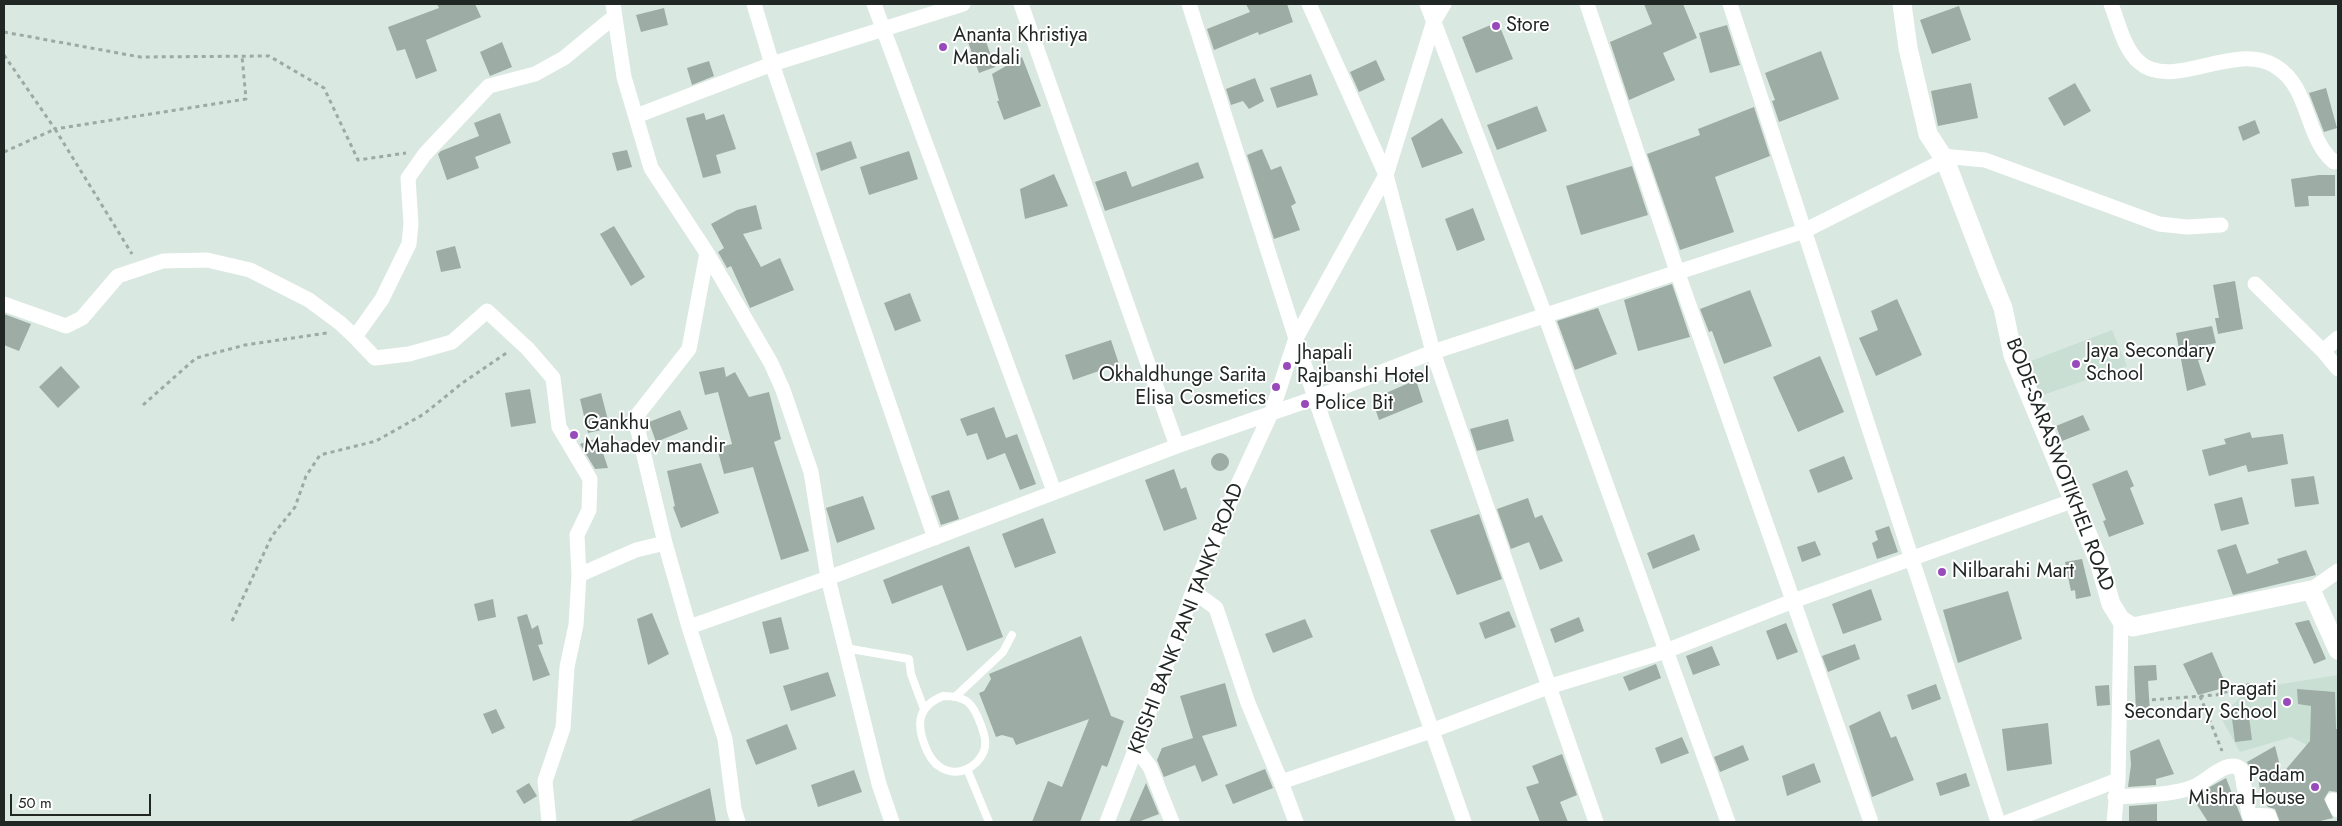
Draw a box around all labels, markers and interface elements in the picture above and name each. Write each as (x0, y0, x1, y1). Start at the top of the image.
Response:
place label: Store (1506, 14, 1550, 38)
marker: Store (1490, 20, 1502, 32)
place label: Ananta Khristiya Mandali (953, 24, 1088, 71)
marker: Ananta Khristiya Mandali (937, 41, 949, 53)
street label: BODE-SARASWOTIKHEL ROAD (2000, 335, 2118, 595)
place label: Jaya Secondary School (2086, 340, 2214, 387)
place label: Jhapali Rajbanshi Hotel (1297, 342, 1429, 389)
marker: Jaya Secondary School (2070, 358, 2082, 370)
marker: Jhapali Rajbanshi Hotel (1281, 360, 1293, 372)
place label: Okhaldhunge Sarita Elisa Cosmetics (1099, 364, 1266, 411)
marker: Okhaldhunge Sarita Elisa Cosmetics (1270, 381, 1282, 393)
place label: Police Bit (1315, 392, 1393, 416)
marker: Police Bit (1299, 398, 1311, 410)
place label: Gankhu Mahadev mandir (584, 412, 725, 459)
marker: Gankhu Mahadev mandir (568, 429, 580, 441)
street label: KRISHI BANK PANI TANKY ROAD (1124, 480, 1250, 758)
place label: Nilbarahi Mart (1952, 560, 2074, 584)
marker: Nilbarahi Mart (1936, 566, 1948, 578)
place label: Pragati Secondary School (2124, 678, 2277, 725)
marker: Pragati Secondary School (2281, 696, 2293, 708)
place label: Padam Mishra House (2188, 764, 2305, 811)
marker: Padam Mishra House (2309, 781, 2321, 793)
scale bar (12, 784, 154, 816)
text: 50 m (18, 792, 52, 814)

